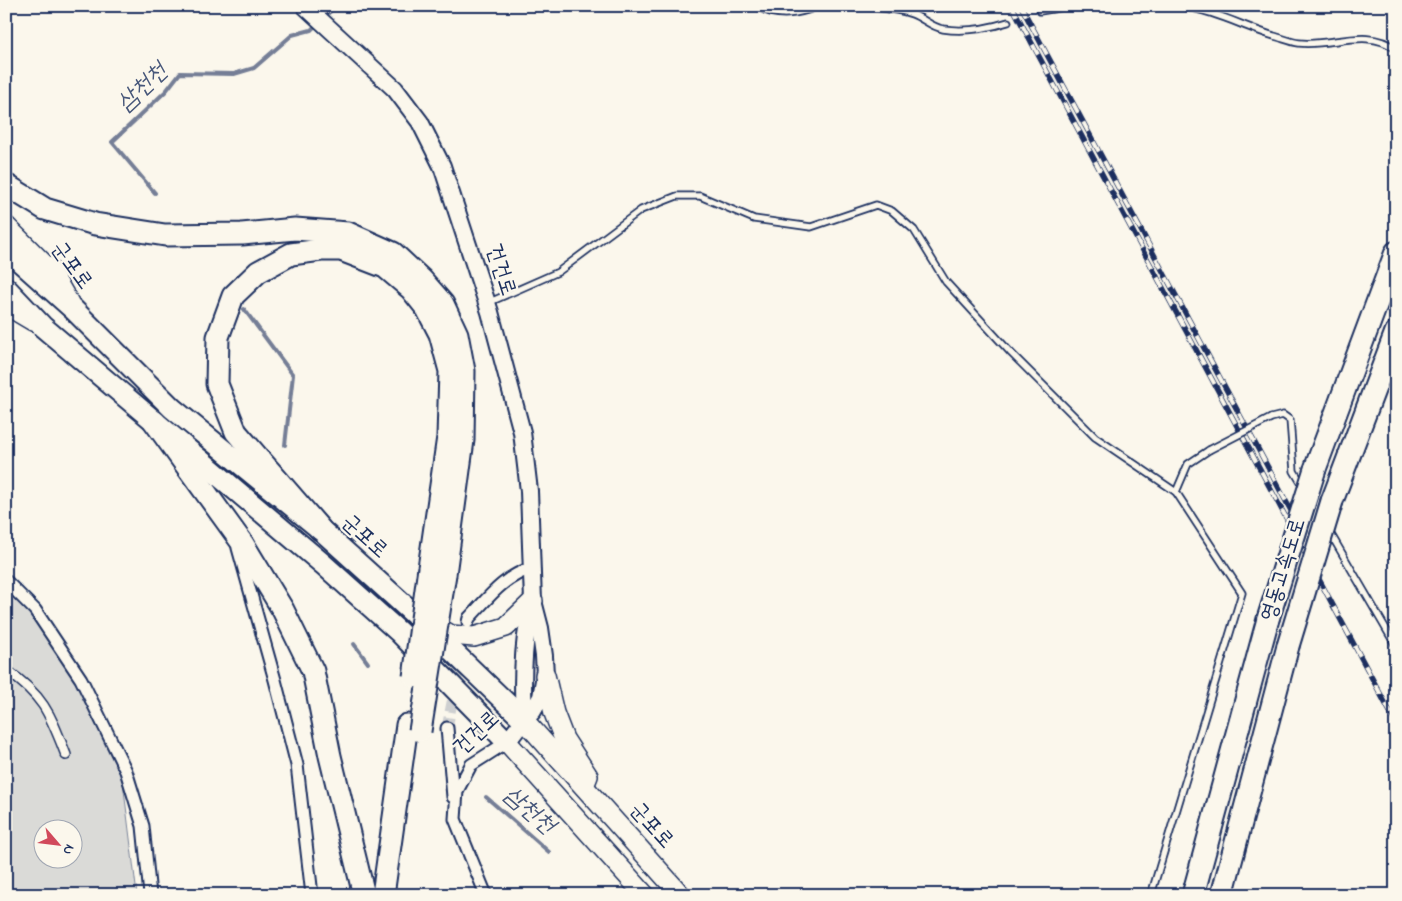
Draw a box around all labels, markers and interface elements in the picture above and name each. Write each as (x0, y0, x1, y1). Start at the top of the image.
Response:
water label: 삼천천 (110, 54, 178, 121)
street label: 군포로 (42, 235, 100, 297)
street label: 건건로 (477, 240, 523, 300)
street label: 군포로 (334, 507, 394, 567)
street label: 영동고속도로 (1253, 515, 1315, 625)
street label: 건건로 (447, 704, 507, 764)
water label: 삼천천 (496, 779, 564, 845)
street label: 군포로 (621, 796, 681, 856)
north arrow (32, 818, 82, 868)
text: N (57, 840, 80, 859)

